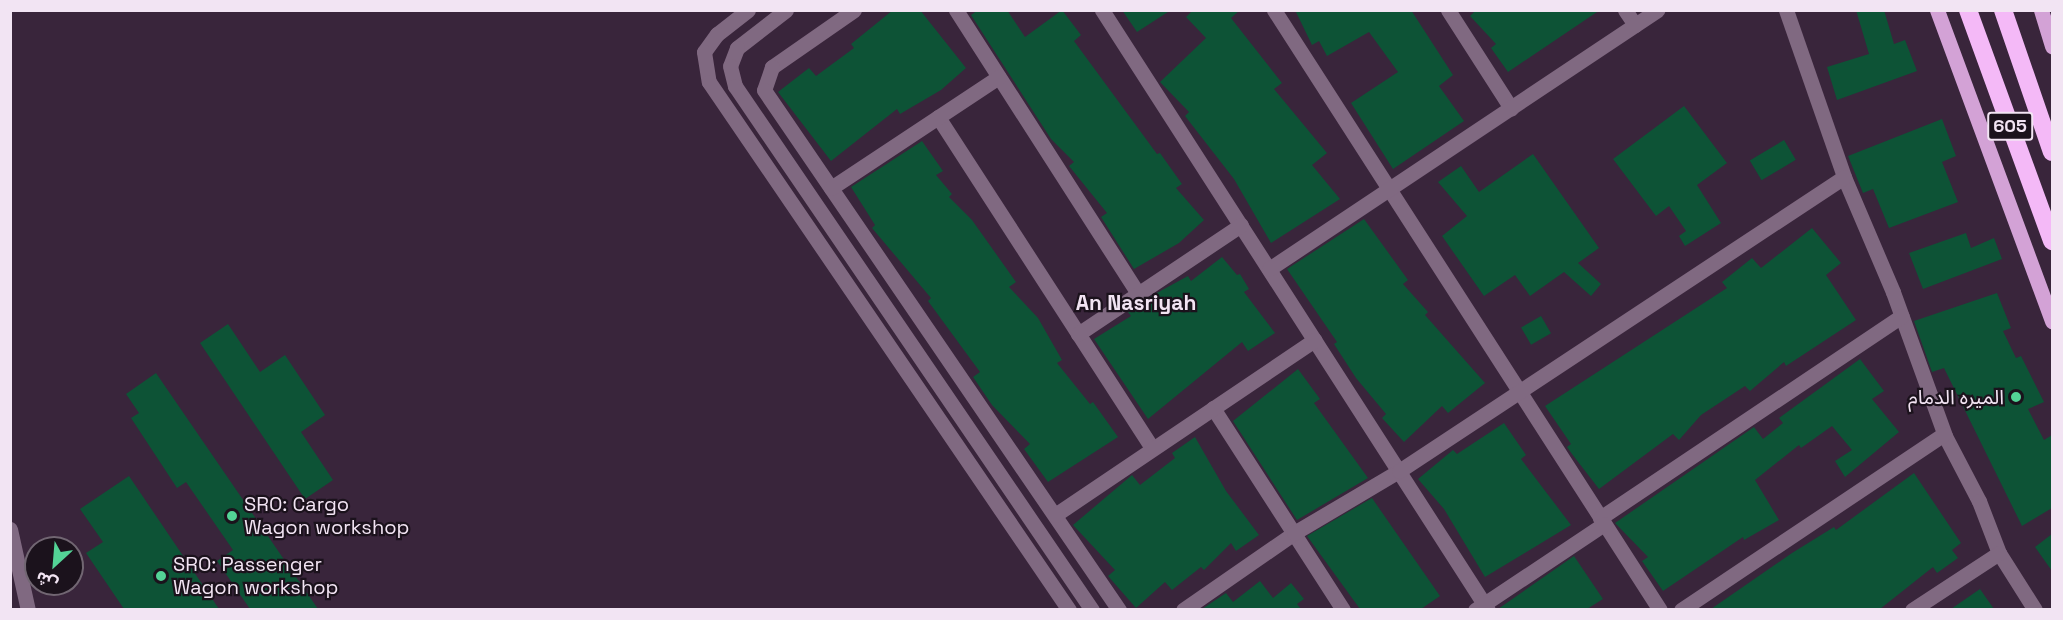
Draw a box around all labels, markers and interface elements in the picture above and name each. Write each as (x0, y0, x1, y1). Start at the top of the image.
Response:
road number: 605 (1986, 111, 2034, 141)
district label: An Nasriyah (1076, 290, 1196, 316)
place label: الميره الدمام (1908, 385, 2004, 409)
marker: الميره الدمام (2009, 390, 2023, 404)
place label: SRO: Cargo Wagon workshop (244, 492, 409, 539)
marker: SRO: Cargo Wagon workshop (225, 509, 239, 523)
north arrow (24, 536, 84, 596)
place label: SRO: Passenger Wagon workshop (173, 552, 338, 599)
text: ش (32, 567, 61, 595)
marker: SRO: Passenger Wagon workshop (154, 569, 168, 583)

